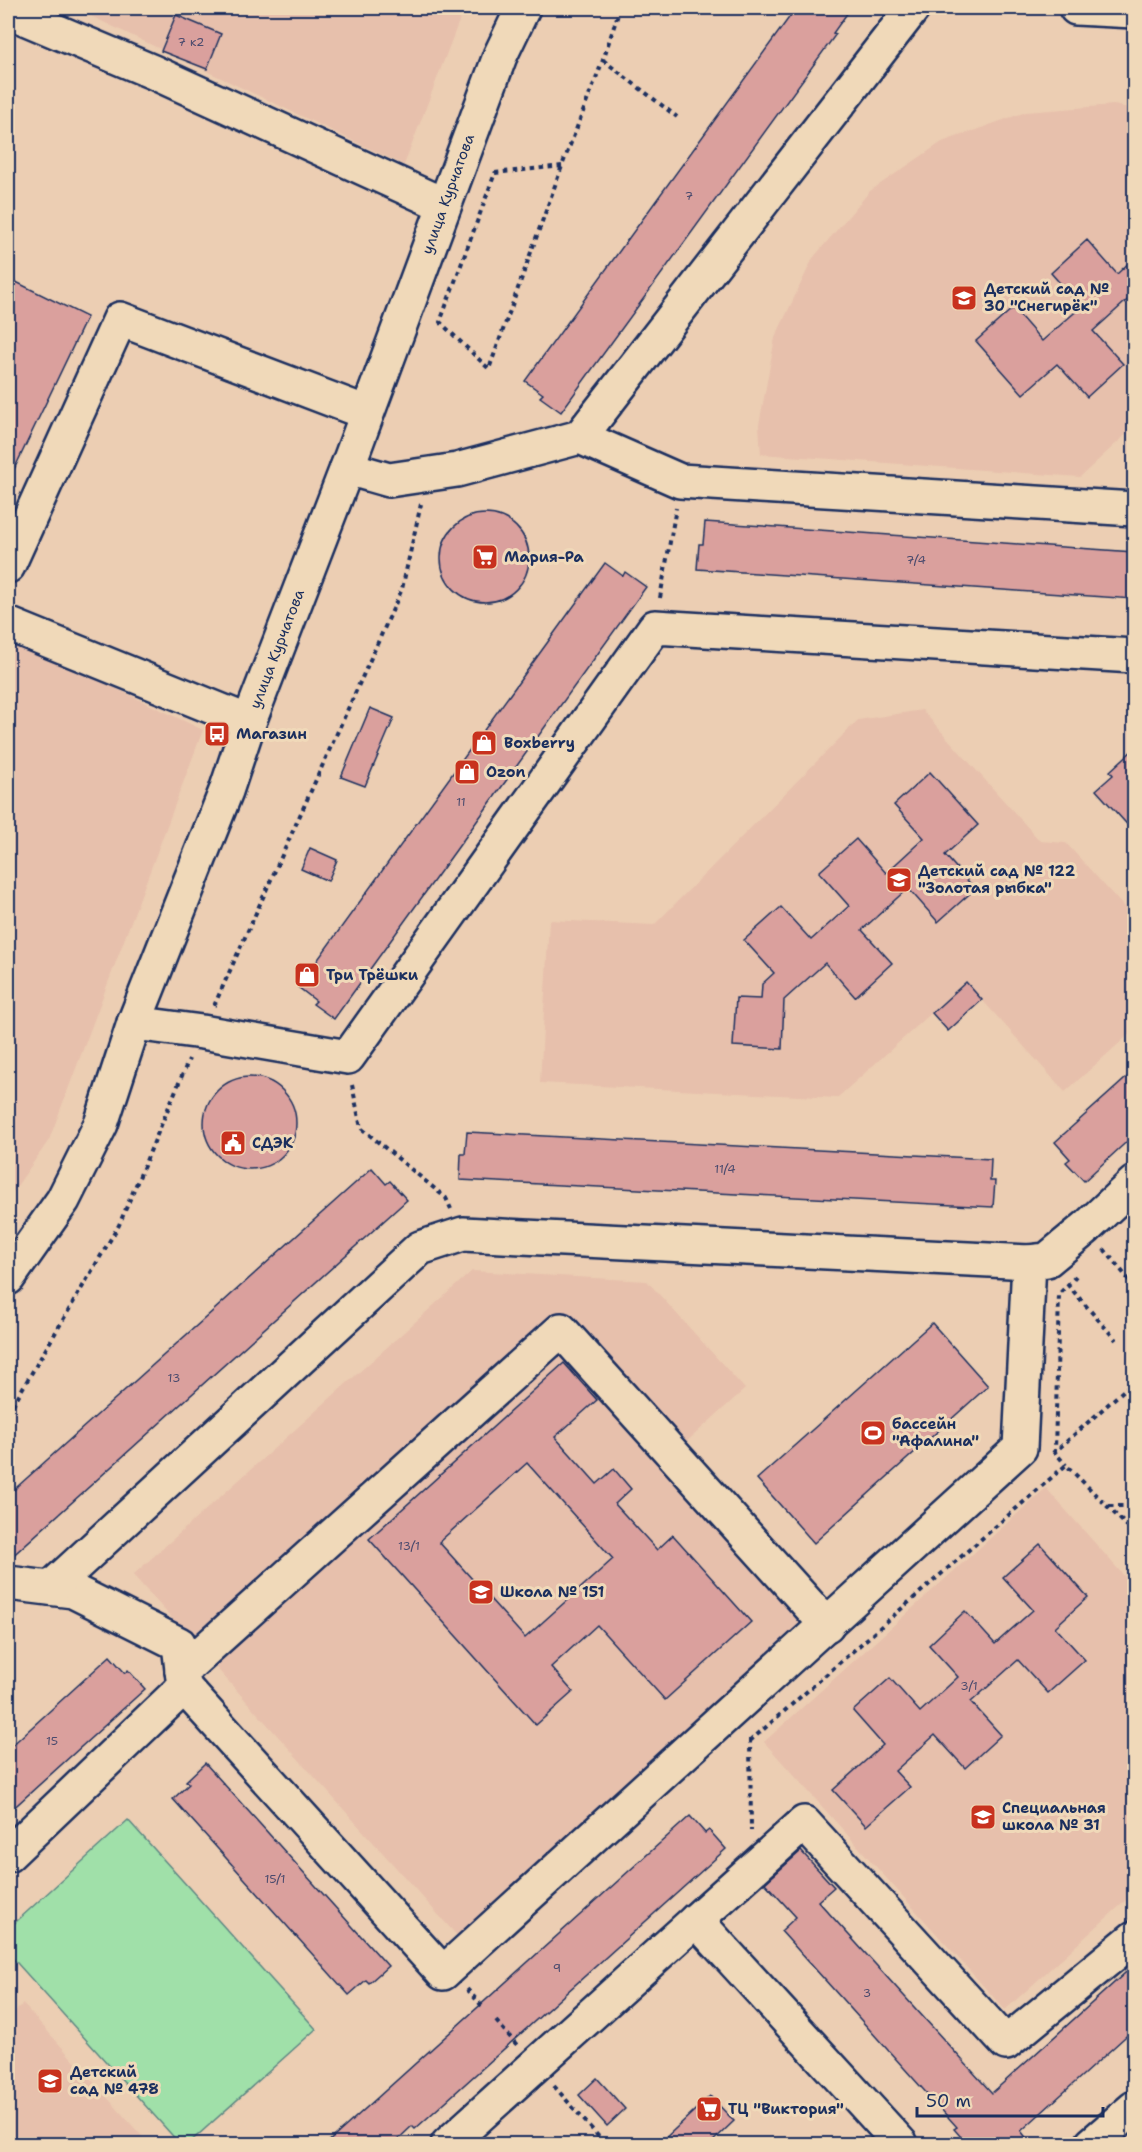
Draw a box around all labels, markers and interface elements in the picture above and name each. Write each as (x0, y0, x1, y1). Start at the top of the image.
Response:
house number: 7 к2 (178, 34, 204, 50)
street label: улица Курчатова (417, 130, 479, 257)
house number: 7 (685, 188, 693, 204)
place label: Детский сад № 30 "Снегирёк" (984, 279, 1109, 316)
school or university icon: Детский сад № 30 "Снегирёк" (949, 283, 979, 313)
supermarket icon: Мария-Ра (470, 542, 500, 572)
place label: Мария-Ра (504, 547, 584, 567)
house number: 7/4 (906, 552, 926, 568)
street label: улица Курчатова (245, 586, 309, 712)
bus stop icon: Магазин (202, 719, 232, 749)
place label: Магазин (236, 724, 307, 744)
shop icon: Boxberry (469, 728, 499, 758)
place label: Boxberry (504, 733, 575, 753)
shop icon: Ozon (452, 757, 482, 787)
place label: Ozon (486, 762, 526, 782)
house number: 11 (456, 794, 466, 810)
place label: Детский сад № 122 "Золотая рыбка" (918, 861, 1076, 898)
school or university icon: Детский сад № 122 "Золотая рыбка" (884, 865, 914, 895)
shop icon: Три Трёшки (292, 960, 322, 990)
place label: Три Трёшки (326, 965, 419, 985)
public building icon: СДЭК (218, 1128, 248, 1158)
place label: СДЭК (252, 1133, 294, 1153)
house number: 11/4 (714, 1161, 736, 1177)
house number: 13 (168, 1370, 180, 1386)
place label: бассейн "Афалина" (892, 1414, 979, 1451)
sports icon: бассейн "Афалина" (858, 1418, 888, 1448)
house number: 13/1 (398, 1538, 420, 1554)
school or university icon: Школа № 151 (466, 1577, 496, 1607)
place label: Школа № 151 (500, 1582, 605, 1602)
house number: 3/1 (960, 1678, 978, 1694)
house number: 15 (46, 1733, 58, 1749)
place label: Специальная школа № 31 (1002, 1798, 1106, 1835)
school or university icon: Специальная школа № 31 (968, 1802, 998, 1832)
house number: 15/1 (264, 1871, 286, 1887)
house number: 9 (553, 1960, 561, 1976)
house number: 3 (863, 1985, 871, 2001)
place label: Детский сад № 478 (70, 2062, 159, 2099)
school or university icon: Детский сад № 478 (35, 2066, 65, 2096)
scale bar (917, 2080, 1103, 2118)
text: 50 m (926, 2089, 971, 2113)
supermarket icon: ТЦ "Виктория" (694, 2094, 724, 2124)
place label: ТЦ "Виктория" (728, 2099, 844, 2119)

